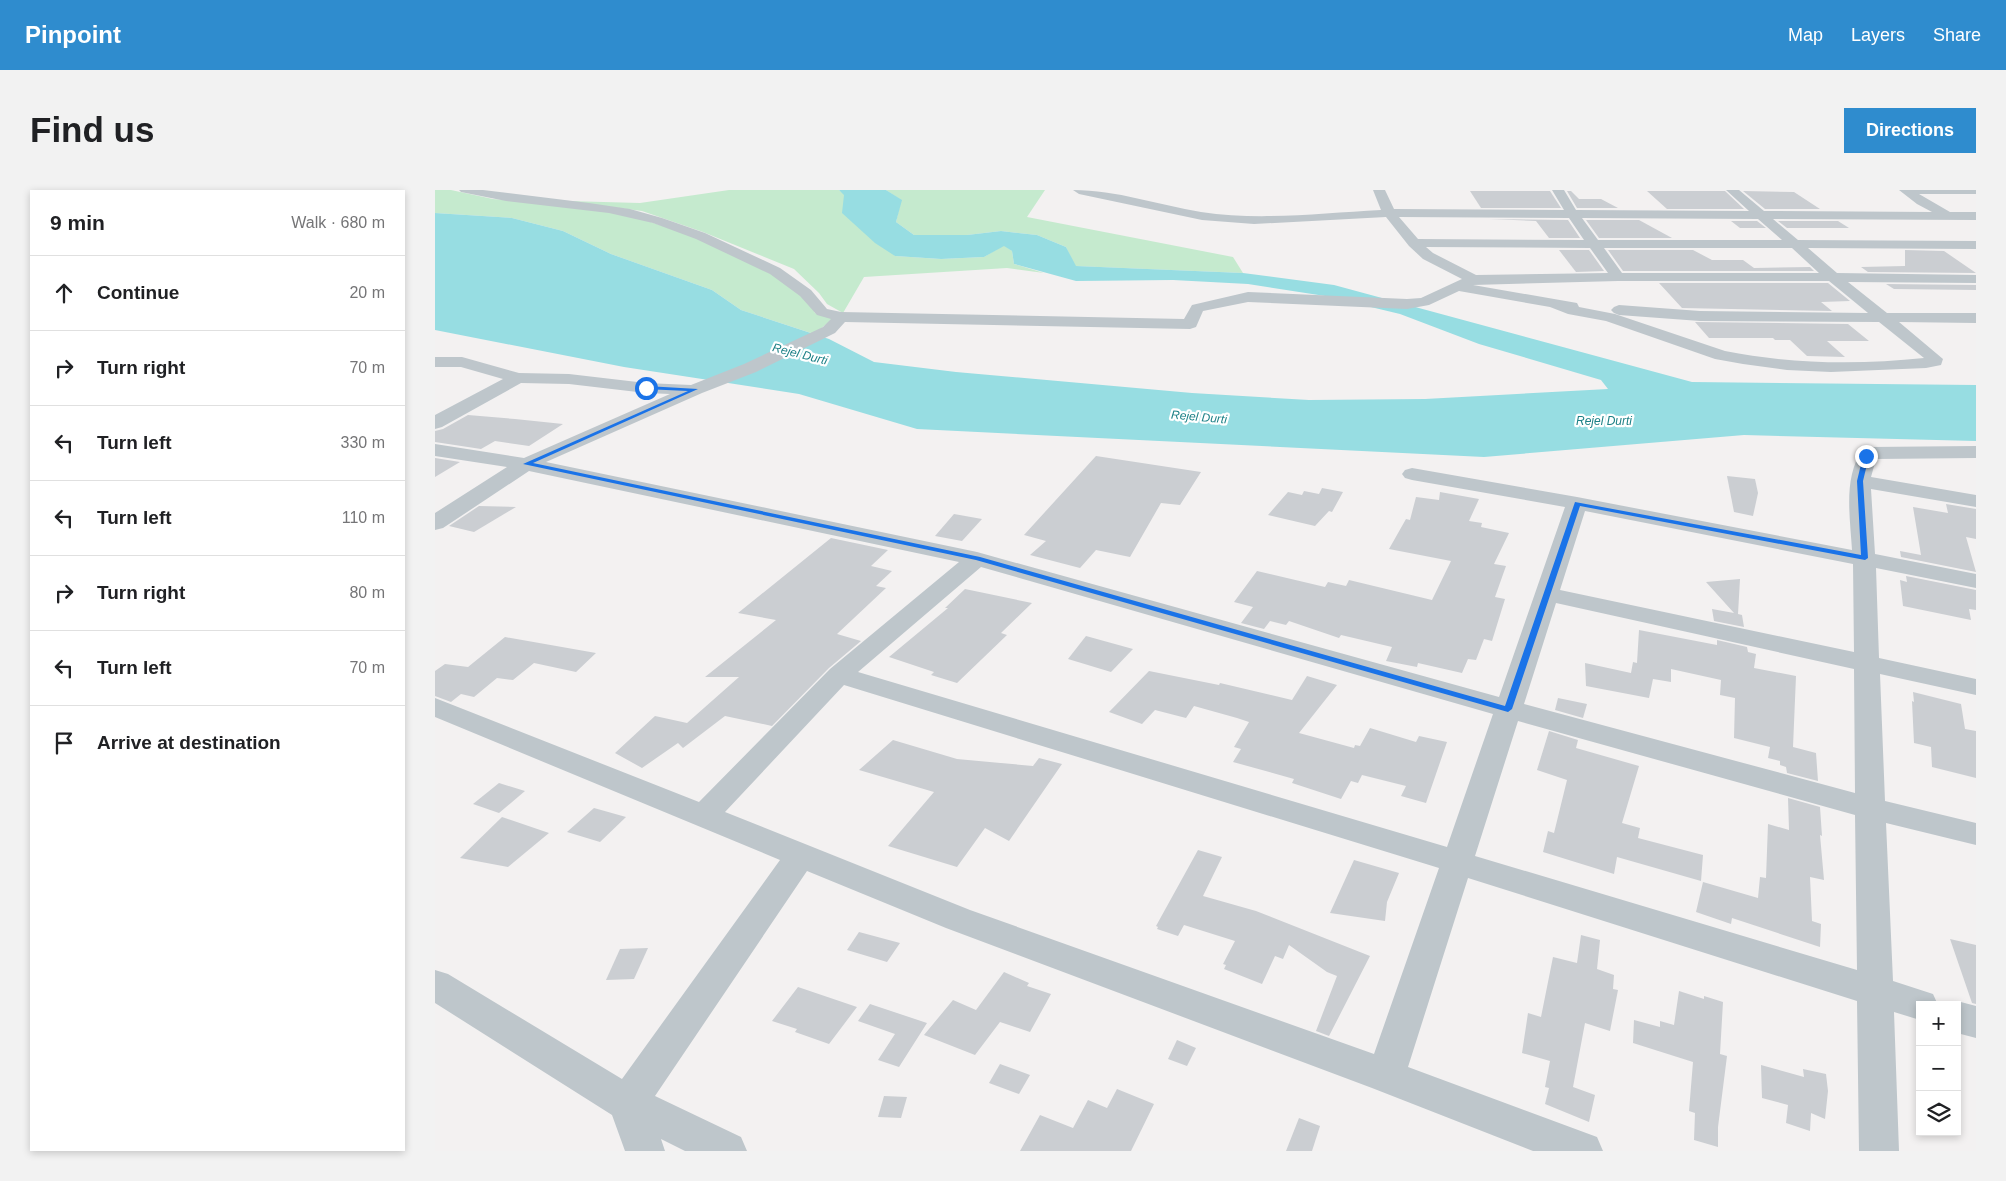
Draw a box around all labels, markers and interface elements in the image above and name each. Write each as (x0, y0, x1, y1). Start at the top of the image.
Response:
text: Pinpoint (25, 21, 121, 48)
text: Map (1788, 25, 1823, 45)
text: Layers (1851, 25, 1905, 45)
text: Share (1933, 25, 1981, 45)
button: Directions (1844, 108, 1976, 153)
text: Find us (30, 110, 154, 149)
text: 9 min (50, 211, 105, 234)
text: Walk · 680 m (291, 214, 385, 231)
icon: ahead (50, 279, 78, 307)
text: Continue (97, 282, 179, 303)
text: 20 m (349, 284, 385, 301)
water label: Rejel Durti (771, 340, 829, 368)
icon: right (50, 354, 78, 382)
text: Turn right (97, 357, 185, 378)
text: 70 m (349, 359, 385, 376)
route start (635, 377, 658, 400)
water label: Rejel Durti (1170, 408, 1228, 426)
water label: Rejel Durti (1576, 414, 1632, 428)
icon: left (50, 429, 78, 457)
text: Turn left (97, 432, 172, 453)
text: 330 m (341, 434, 385, 451)
route end (1855, 445, 1878, 468)
icon: left (50, 504, 78, 532)
text: Turn left (97, 507, 172, 528)
text: 110 m (342, 509, 385, 526)
icon: right (50, 579, 78, 607)
text: Turn right (97, 582, 185, 603)
text: 80 m (349, 584, 385, 601)
icon: left (50, 654, 78, 682)
text: Turn left (97, 657, 172, 678)
text: 70 m (349, 659, 385, 676)
icon: arrive (50, 729, 78, 757)
text: Arrive at destination (97, 732, 281, 753)
map controls (1916, 1001, 1961, 1136)
button: + (1916, 1001, 1961, 1046)
button: − (1916, 1046, 1961, 1091)
button: layers (1916, 1091, 1961, 1136)

